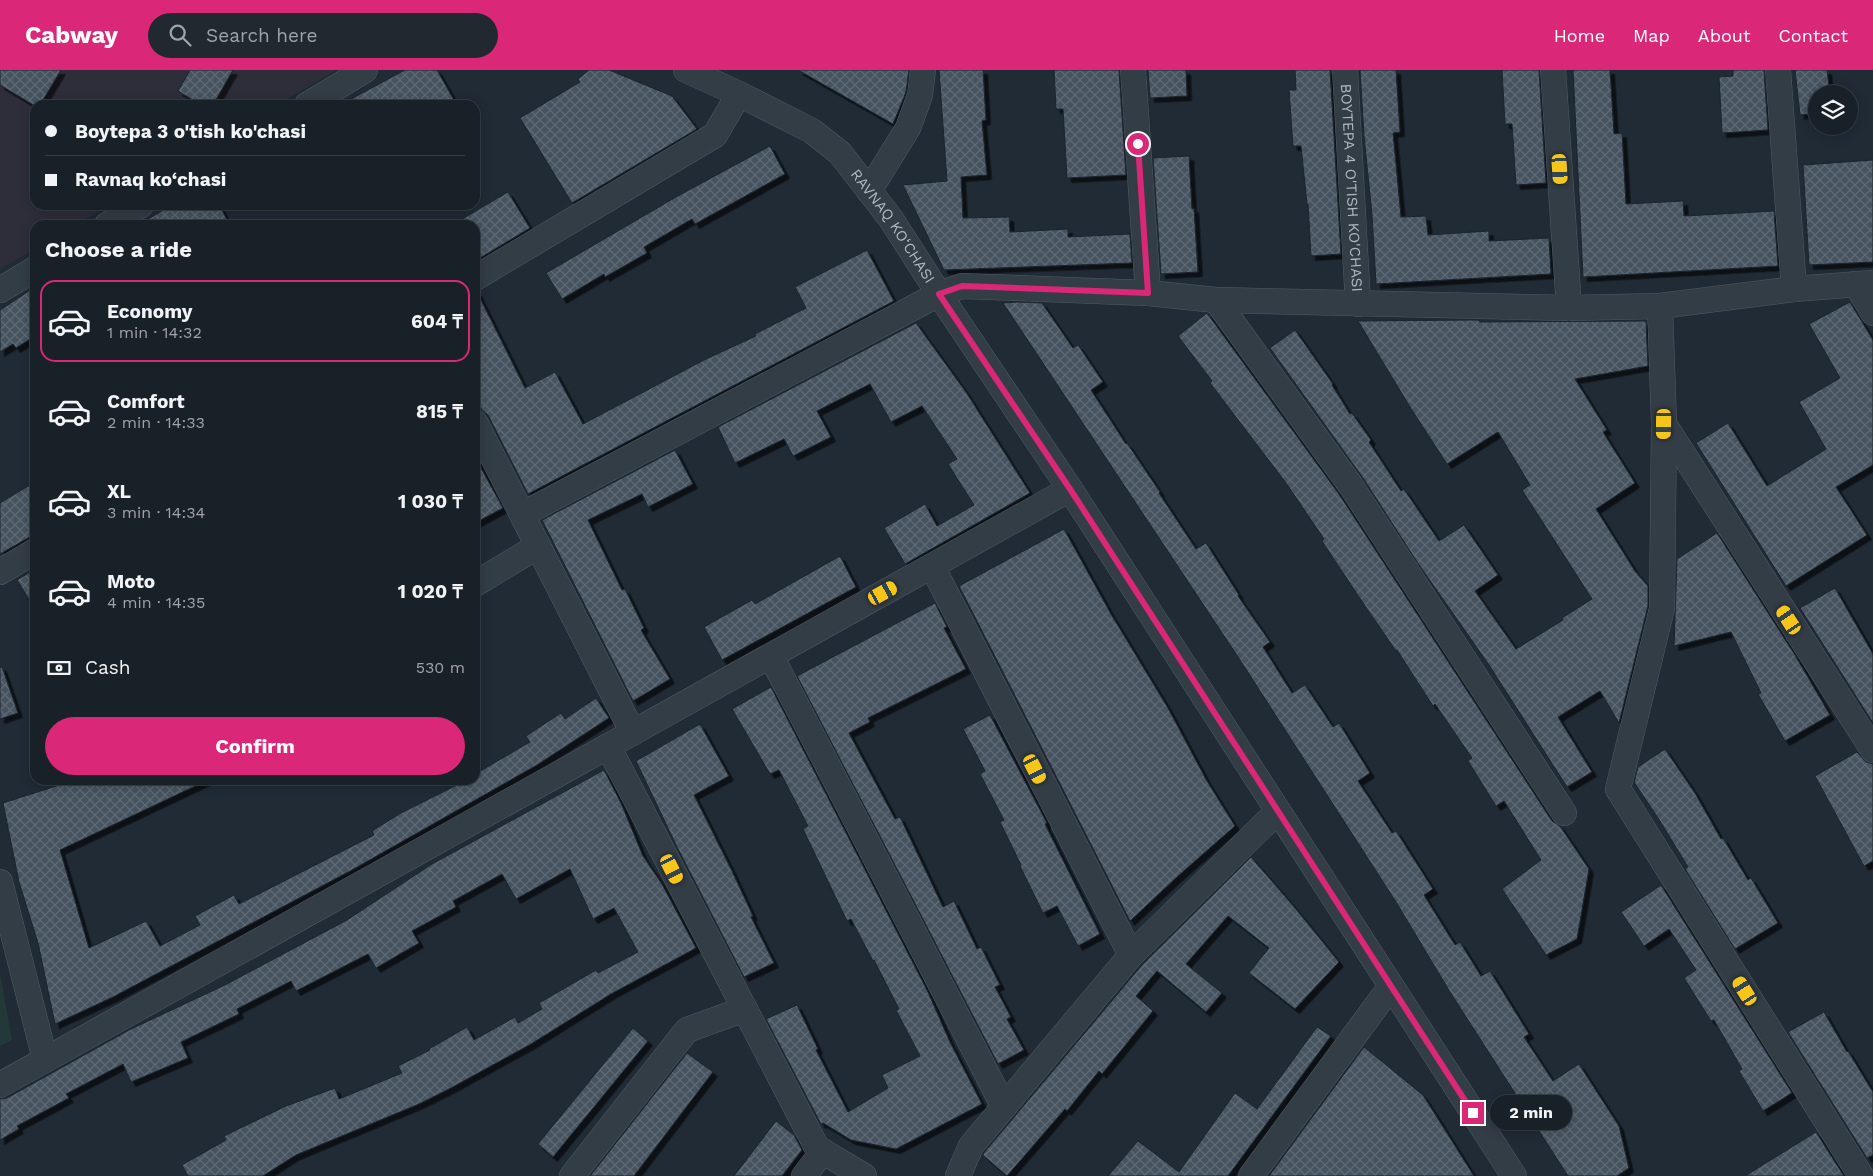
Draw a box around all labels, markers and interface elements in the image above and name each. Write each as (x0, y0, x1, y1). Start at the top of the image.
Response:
search box (148, 13, 498, 58)
text: Cabway (25, 21, 118, 49)
icon: search (166, 21, 194, 49)
text: Search here (206, 24, 317, 47)
text: Home (1554, 25, 1605, 46)
text: Map (1633, 25, 1670, 46)
text: About (1698, 25, 1750, 46)
text: Contact (1778, 25, 1848, 46)
street label: BOYTEPA 4 O'TISH KO'CHASI (1337, 83, 1366, 292)
map controls (1808, 85, 1858, 135)
button: layers (1808, 85, 1858, 135)
text: Boytepa 3 o'tish ko'chasi (75, 120, 306, 143)
route start (1127, 133, 1149, 155)
car (1551, 154, 1568, 184)
street label: RAVNAQ KO‘CHASI (847, 166, 939, 287)
text: Ravnaq ko‘chasi (75, 168, 226, 191)
text: Choose a ride (45, 237, 192, 262)
icon: car (47, 299, 92, 344)
text: Economy (107, 300, 192, 323)
text: 604 ₸ (411, 310, 463, 333)
text: 1 min · 14:32 (107, 323, 202, 342)
icon: car (47, 389, 92, 434)
text: Comfort (107, 390, 185, 413)
text: 815 ₸ (416, 400, 463, 423)
car (1656, 409, 1671, 439)
text: 2 min · 14:33 (107, 413, 205, 432)
icon: car (47, 479, 92, 524)
text: XL (107, 480, 131, 503)
text: 1 030 ₸ (398, 490, 463, 513)
text: 3 min · 14:34 (107, 503, 205, 522)
icon: car (47, 569, 92, 614)
text: Moto (107, 570, 155, 593)
car (866, 579, 899, 607)
text: 1 020 ₸ (398, 580, 463, 603)
text: 4 min · 14:35 (107, 593, 205, 612)
car (1774, 603, 1803, 637)
icon: cash (45, 654, 73, 682)
text: Cash (85, 656, 131, 679)
text: 530 m (416, 658, 465, 677)
button: Confirm (45, 717, 465, 775)
car (1021, 752, 1048, 786)
car (658, 852, 685, 886)
car (1730, 974, 1759, 1008)
callout: 2 min (1490, 1096, 1573, 1130)
route end (1462, 1102, 1484, 1124)
text: 2 min (1509, 1103, 1553, 1122)

